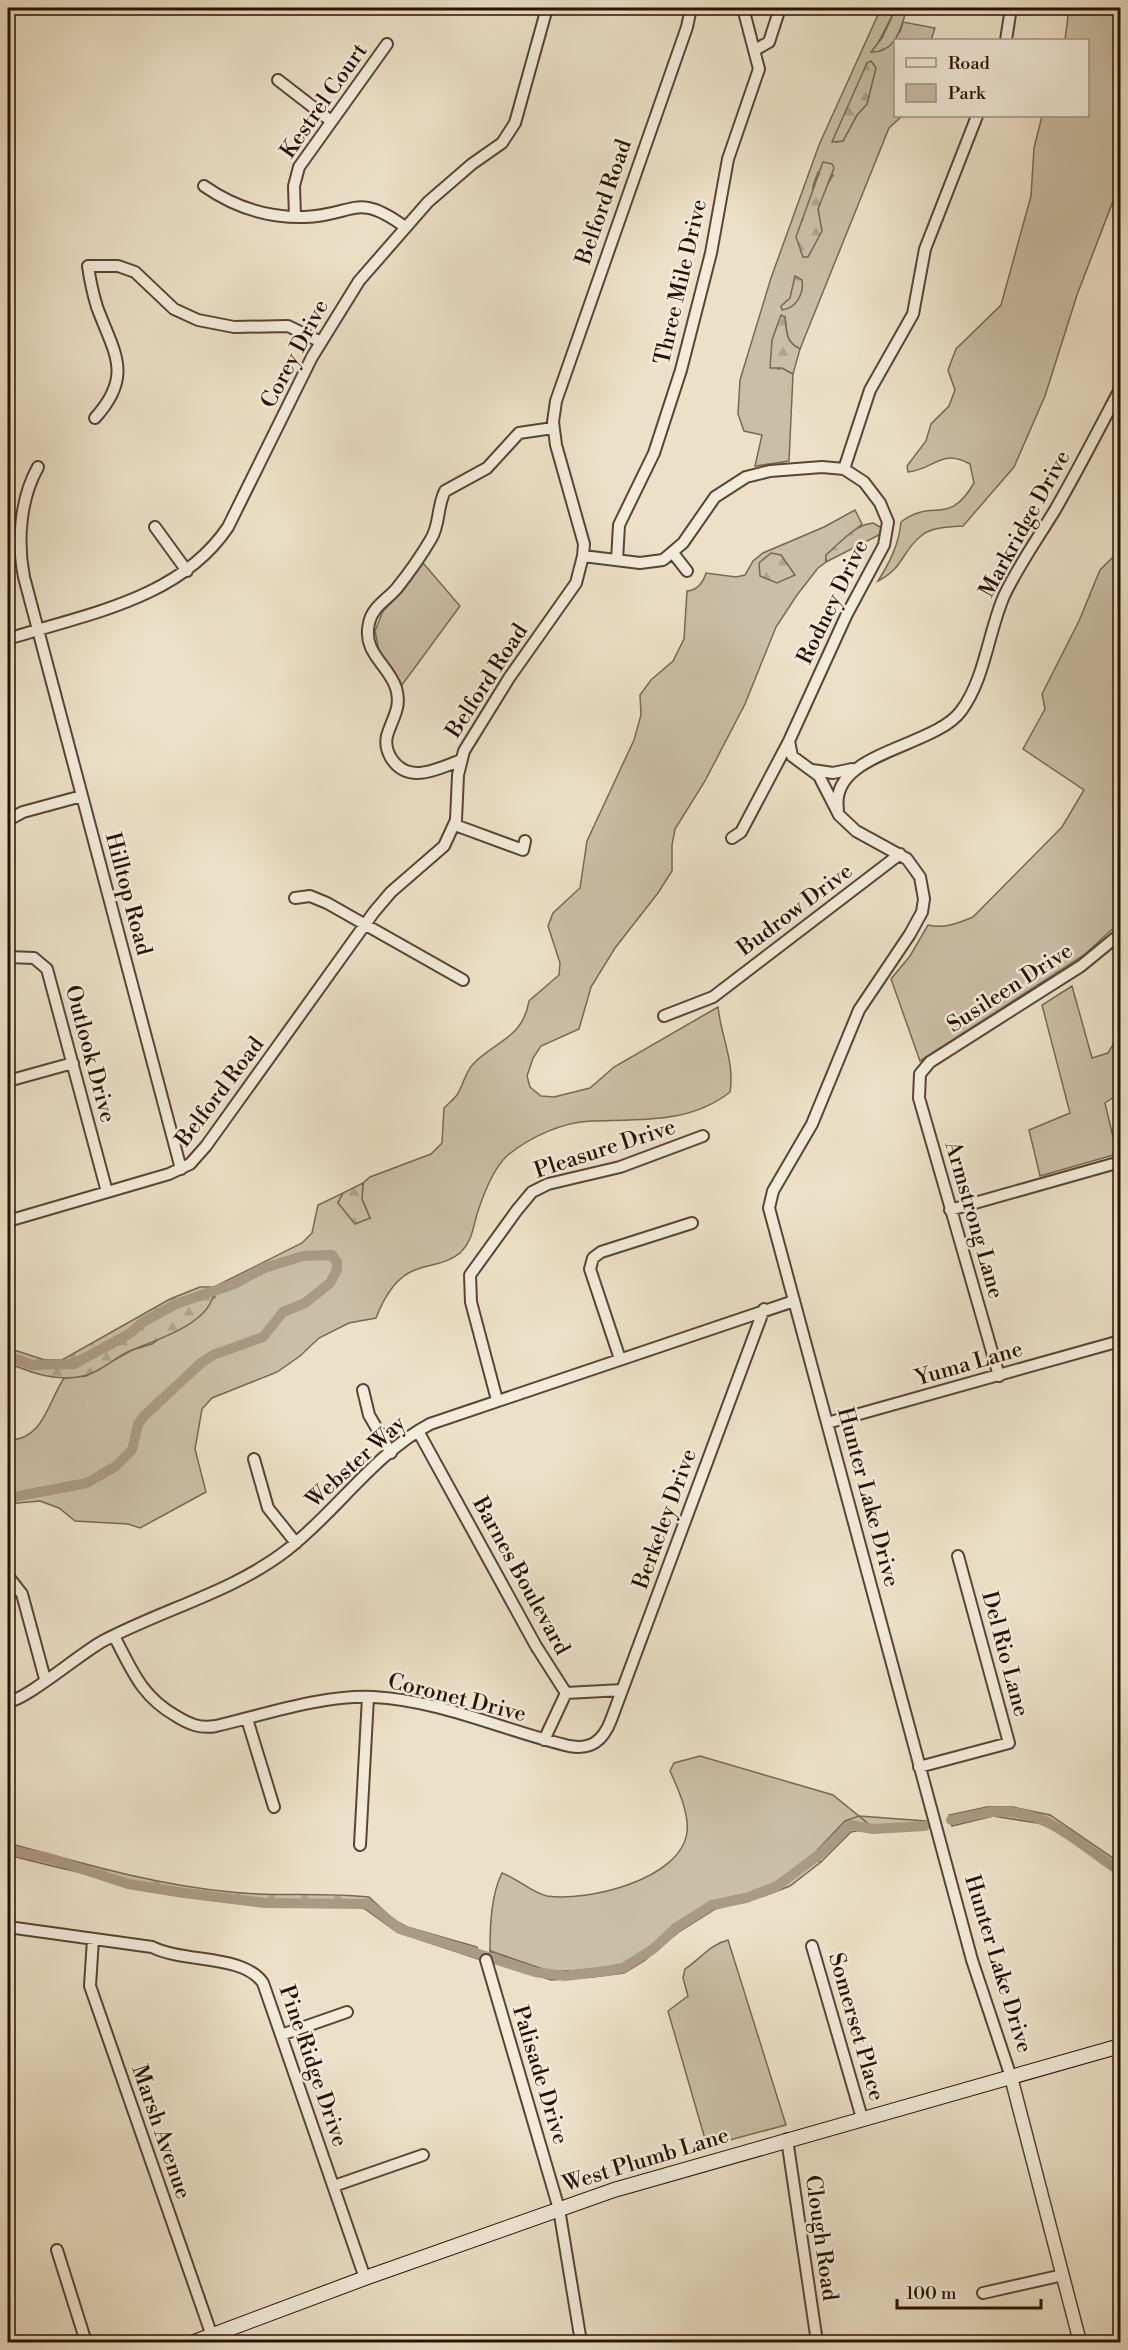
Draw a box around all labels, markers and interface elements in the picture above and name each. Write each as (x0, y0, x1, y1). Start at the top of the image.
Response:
street label: Kestrel Court (274, 38, 374, 164)
legend (894, 39, 1089, 117)
text: Road (948, 52, 991, 75)
text: Park (948, 82, 987, 105)
street label: Belford Road (570, 136, 638, 269)
street label: Three Mile Drive (649, 197, 713, 367)
street label: Corey Drive (255, 295, 335, 413)
street label: Markridge Drive (973, 446, 1077, 602)
street label: Rodney Drive (791, 535, 875, 669)
street label: Belford Road (440, 619, 534, 744)
street label: Hilltop Road (99, 830, 157, 959)
street label: Budrow Drive (731, 858, 858, 963)
street label: Susileen Drive (942, 937, 1078, 1039)
street label: Outlook Drive (59, 982, 121, 1126)
street label: Belford Road (169, 1031, 270, 1153)
street label: Pleasure Drive (531, 1113, 679, 1185)
street label: Armstrong Lane (938, 1137, 1009, 1302)
street label: Yuma Lane (911, 1336, 1026, 1392)
street label: Hunter Lake Drive (831, 1404, 905, 1590)
street label: Webster Way (300, 1410, 412, 1515)
street label: Berkeley Drive (627, 1445, 703, 1594)
street label: Barnes Boulevard (466, 1491, 576, 1660)
street label: Del Rio Lane (975, 1588, 1035, 1720)
street label: Coronet Drive (385, 1668, 529, 1728)
street label: Hunter Lake Drive (958, 1872, 1038, 2056)
street label: Somerset Place (822, 1950, 890, 2104)
street label: Pine Ridge Drive (273, 1982, 353, 2150)
street label: Palisade Drive (506, 2002, 574, 2148)
street label: Marsh Avenue (125, 2061, 197, 2203)
street label: West Plumb Lane (559, 2122, 732, 2198)
street label: Clough Road (799, 2173, 843, 2303)
scale bar (897, 2272, 1041, 2310)
text: 100 m (906, 2282, 957, 2305)

